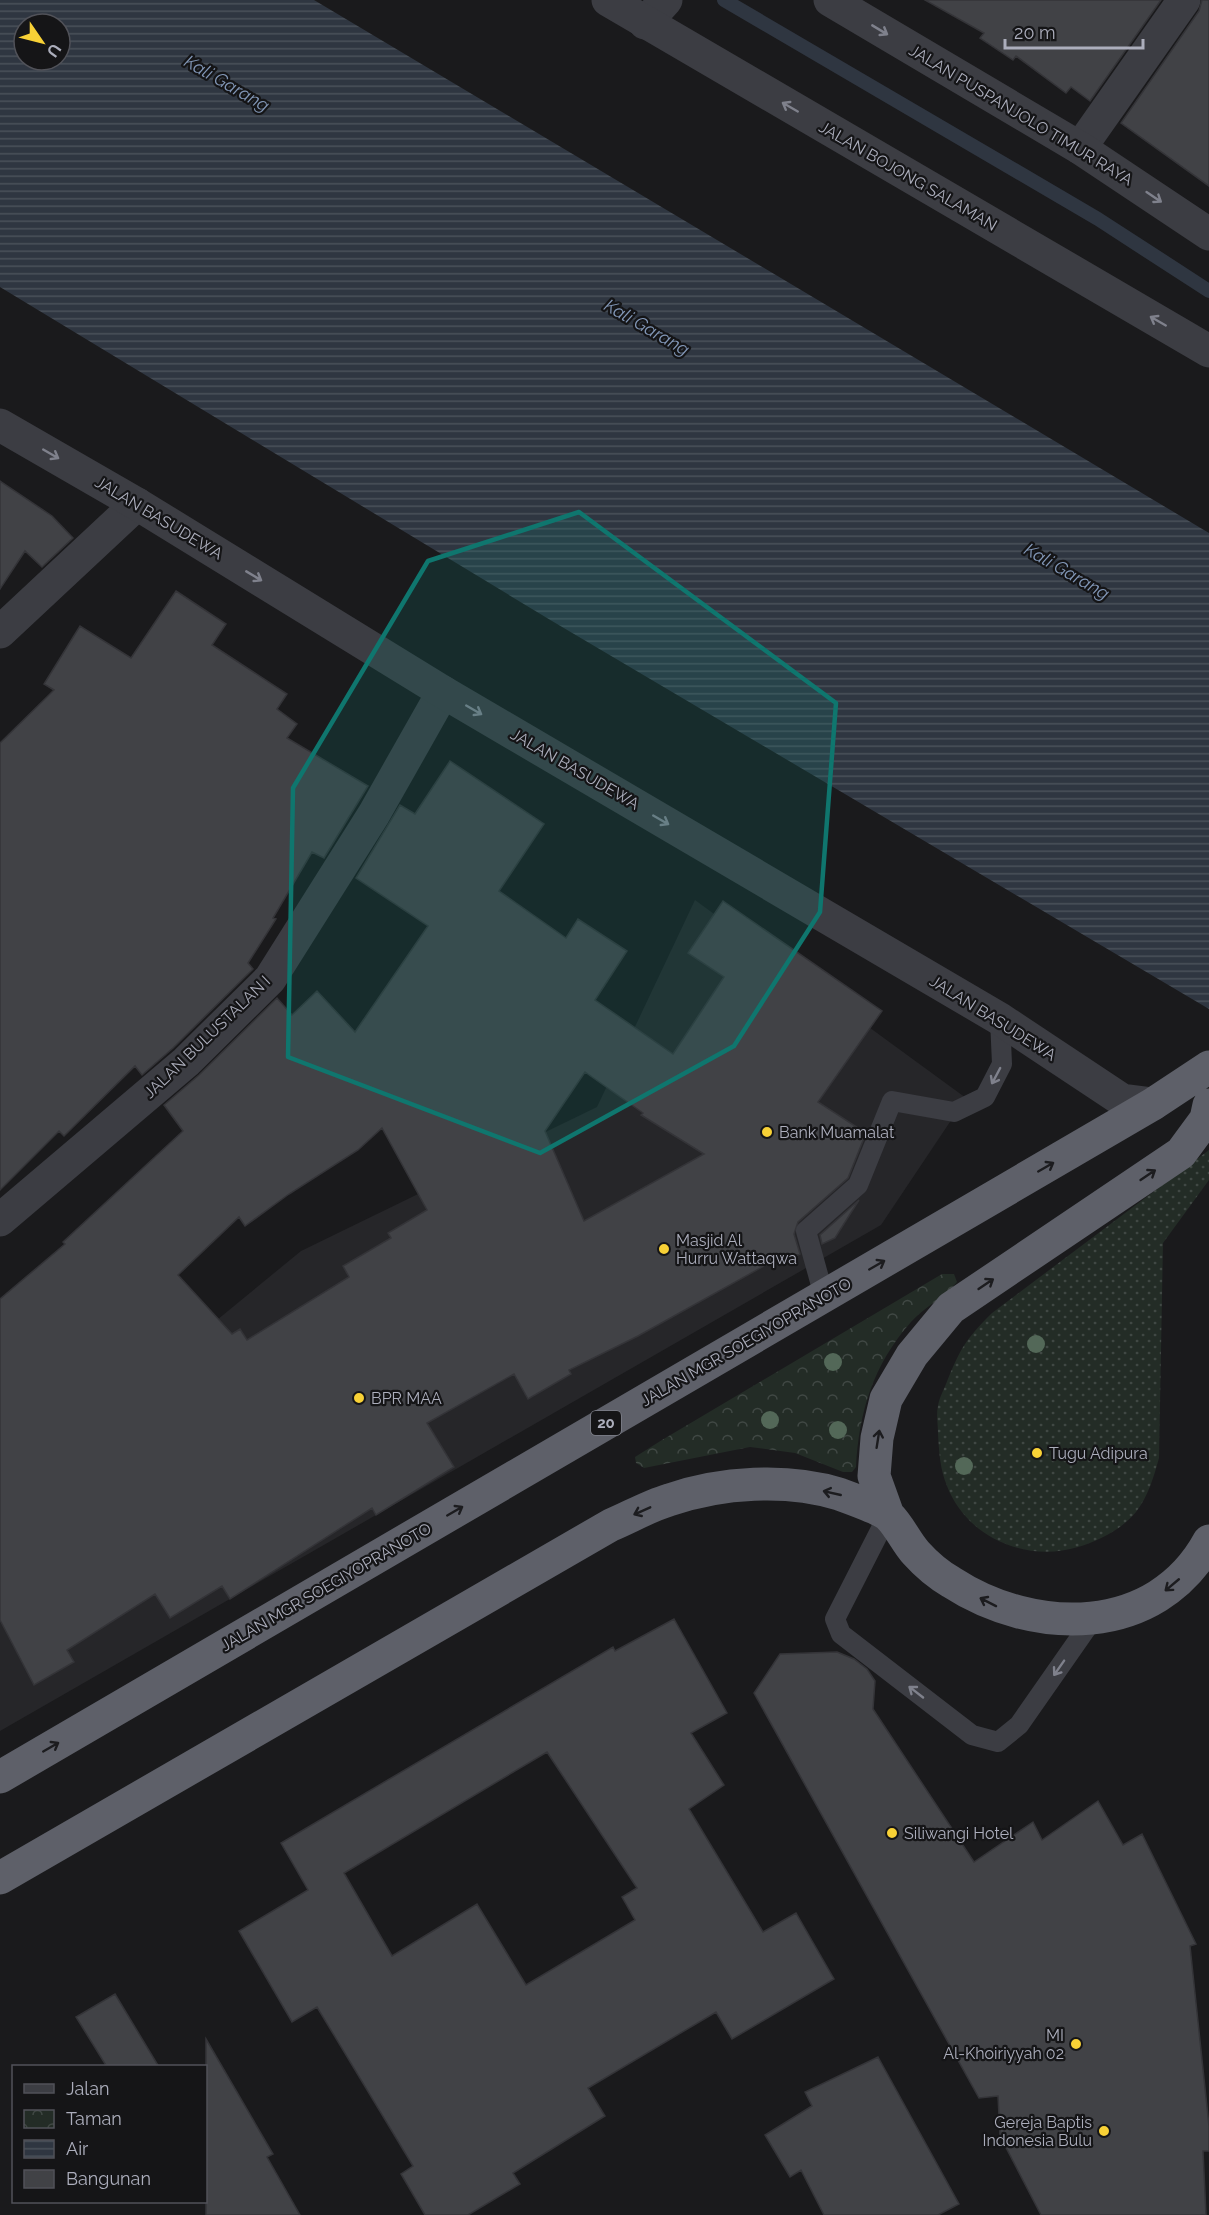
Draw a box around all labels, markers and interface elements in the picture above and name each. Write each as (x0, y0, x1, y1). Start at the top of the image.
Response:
north arrow (12, 12, 72, 72)
scale bar (1005, 12, 1143, 50)
text: 20 m (1014, 22, 1056, 43)
one-way arrow (871, 24, 888, 36)
text: U (43, 40, 65, 61)
street label: JALAN PUSPANJOLO TIMUR RAYA (906, 41, 1136, 190)
water label: Kali Garang (181, 50, 274, 116)
one-way arrow (782, 101, 799, 113)
street label: JALAN BOJONG SALAMAN (816, 117, 1000, 235)
one-way arrow (1145, 191, 1162, 203)
water label: Kali Garang (601, 294, 694, 360)
one-way arrow (1150, 315, 1168, 326)
one-way arrow (42, 449, 59, 461)
street label: JALAN BASUDEWA (92, 472, 226, 564)
water label: Kali Garang (1021, 538, 1114, 604)
one-way arrow (245, 570, 262, 582)
one-way arrow (465, 704, 482, 716)
street label: JALAN BASUDEWA (507, 724, 643, 814)
one-way arrow (652, 814, 669, 826)
street label: JALAN BASUDEWA (926, 971, 1060, 1065)
street label: JALAN BULUSTALAN I (140, 972, 274, 1102)
one-way arrow (990, 1067, 1001, 1085)
place label: Bank Muamalat (779, 1123, 895, 1142)
marker: Bank Muamalat (760, 1125, 774, 1139)
one-way arrow (1037, 1160, 1054, 1172)
one-way arrow (1139, 1169, 1156, 1181)
place label: Masjid Al Hurru Wattaqwa (676, 1231, 797, 1268)
marker: Masjid Al Hurru Wattaqwa (657, 1242, 671, 1256)
one-way arrow (868, 1259, 885, 1271)
street label: JALAN MGR SOEGIYOPRANOTO (637, 1274, 855, 1410)
one-way arrow (977, 1278, 994, 1290)
place label: BPR MAA (371, 1389, 442, 1408)
marker: BPR MAA (352, 1391, 366, 1405)
road number: 20 (591, 1411, 621, 1435)
one-way arrow (873, 1429, 884, 1449)
place label: Tugu Adipura (1049, 1444, 1148, 1463)
marker: Tugu Adipura (1030, 1446, 1044, 1460)
one-way arrow (823, 1487, 842, 1498)
one-way arrow (446, 1505, 463, 1517)
one-way arrow (633, 1506, 651, 1518)
street label: JALAN MGR SOEGIYOPRANOTO (217, 1519, 435, 1655)
one-way arrow (1164, 1579, 1180, 1592)
one-way arrow (979, 1596, 997, 1607)
one-way arrow (1053, 1659, 1065, 1675)
one-way arrow (908, 1685, 924, 1698)
one-way arrow (41, 1741, 59, 1752)
place label: Siliwangi Hotel (904, 1824, 1014, 1843)
marker: Siliwangi Hotel (885, 1826, 899, 1840)
place label: MI Al-Khoiriyyah 02 (943, 2026, 1064, 2063)
marker: MI Al-Khoiriyyah 02 (1069, 2037, 1083, 2051)
legend (12, 2065, 207, 2203)
text: Jalan (66, 2078, 110, 2099)
text: Taman (66, 2108, 122, 2129)
place label: Gereja Baptis Indonesia Bulu (982, 2113, 1092, 2150)
marker: Gereja Baptis Indonesia Bulu (1097, 2124, 1111, 2138)
text: Air (66, 2138, 89, 2159)
text: Bangunan (66, 2168, 151, 2189)

